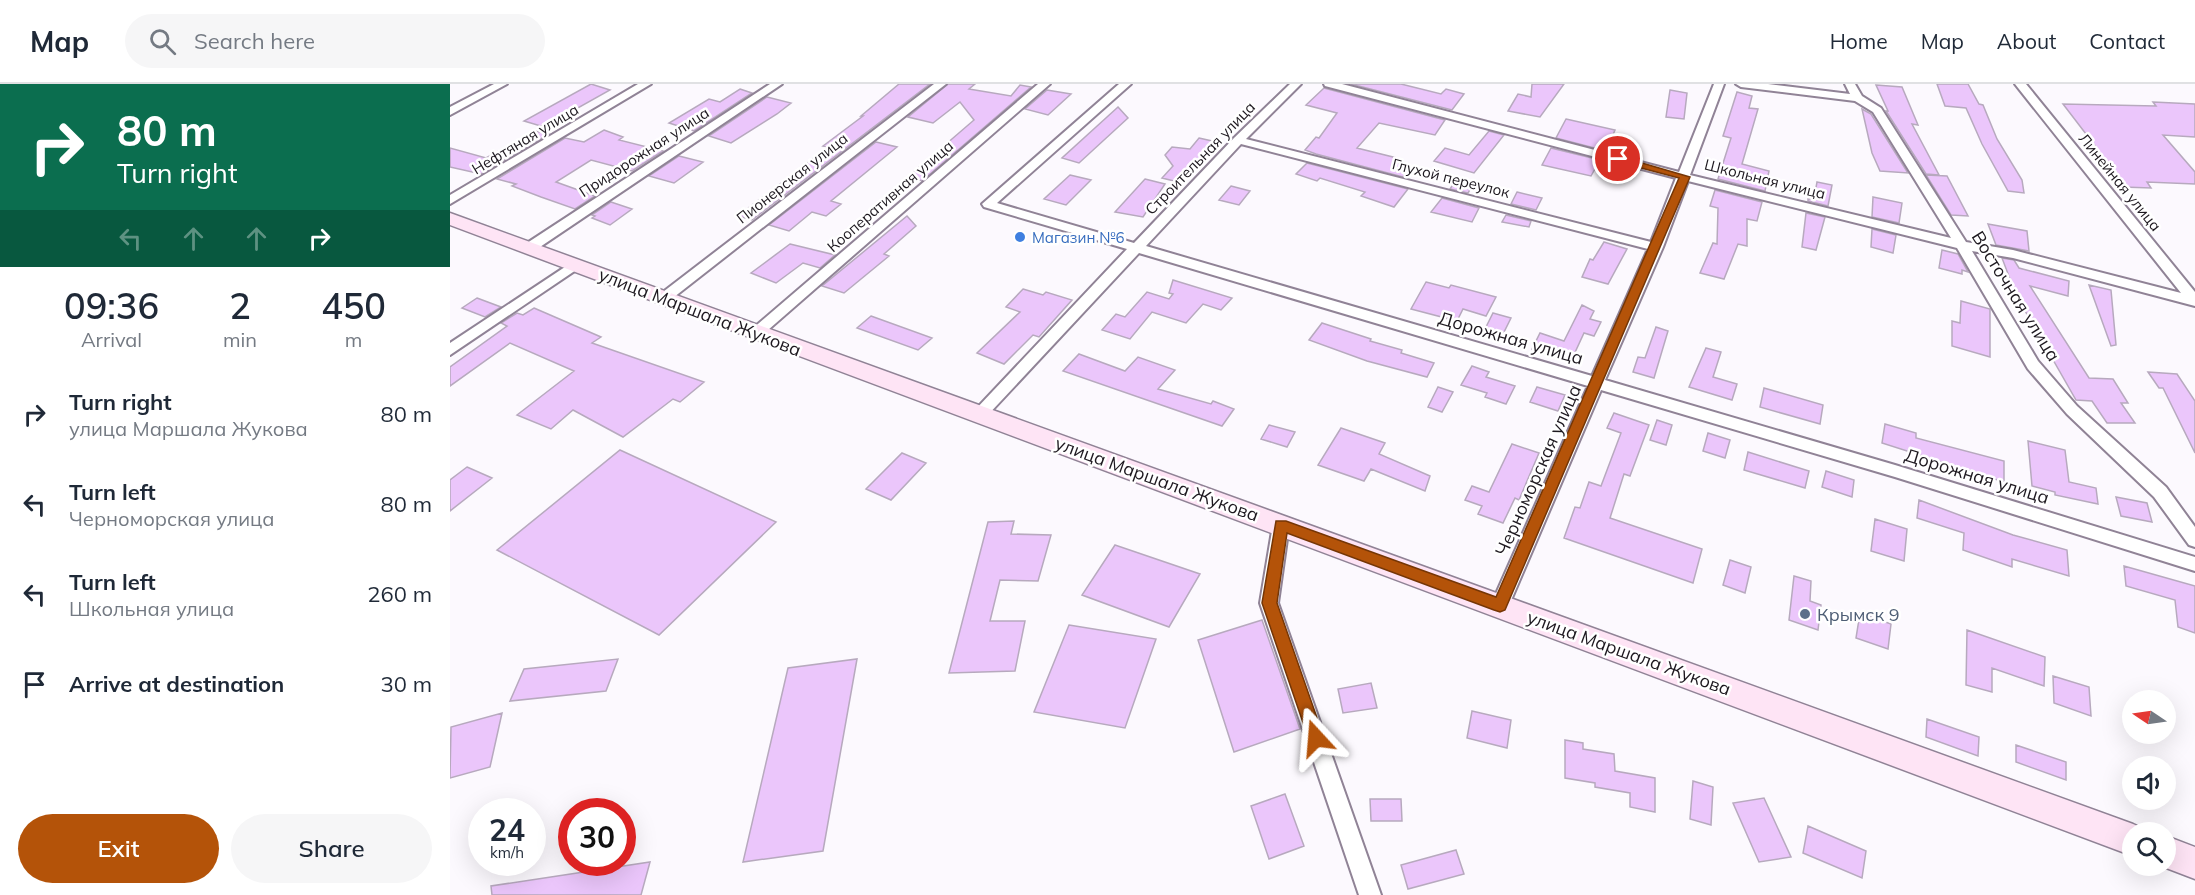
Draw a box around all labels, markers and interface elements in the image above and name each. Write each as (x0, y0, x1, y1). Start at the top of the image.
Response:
search box (125, 14, 545, 68)
text: Map (30, 24, 89, 59)
icon: search (146, 25, 179, 58)
text: Search here (194, 27, 315, 55)
text: Home (1830, 28, 1888, 54)
text: Map (1921, 28, 1964, 54)
text: About (1997, 28, 2056, 54)
text: Contact (2089, 28, 2165, 54)
street label: Строительная улица (1141, 97, 1259, 219)
street label: Нефтяная улица (468, 100, 582, 178)
street label: Придорожная улица (575, 103, 713, 201)
text: 80 m (117, 104, 217, 157)
icon: right (18, 108, 96, 186)
street label: Пионерская улица (732, 129, 852, 227)
street label: Линейная улица (2075, 129, 2165, 235)
pin (1592, 133, 1643, 184)
street label: Кооперативная улица (823, 136, 957, 256)
icon: arrive (1601, 142, 1634, 175)
street label: Глухой переулок (1390, 154, 1513, 202)
street label: Школьная улица (1703, 155, 1827, 203)
text: Turn right (117, 156, 237, 190)
icon: left (114, 222, 147, 255)
icon: ahead (177, 222, 210, 255)
icon: ahead (240, 222, 273, 255)
icon: right (303, 222, 336, 255)
street label: Восточная улица (1967, 227, 2065, 365)
place label: Магазин №6 (1032, 228, 1125, 247)
marker: Магазин №6 (1013, 230, 1027, 244)
street label: улица Маршала Жукова (596, 263, 804, 361)
text: 09:36 (64, 283, 159, 328)
text: 2 (229, 283, 251, 328)
text: 450 (321, 283, 386, 328)
street label: Дорожная улица (1436, 306, 1586, 370)
text: Arrival (81, 327, 142, 352)
text: min (223, 327, 257, 352)
text: m (345, 327, 362, 352)
street label: Черноморская улица (1490, 381, 1586, 559)
text: Turn right (69, 388, 172, 416)
icon: right (18, 398, 51, 431)
text: 80 m (381, 400, 432, 428)
text: улица Маршала Жукова (69, 416, 308, 441)
street label: улица Маршала Жукова (1052, 431, 1262, 527)
street label: Дорожная улица (1902, 443, 2052, 509)
text: Turn left (69, 478, 156, 506)
icon: left (18, 488, 51, 521)
text: 80 m (381, 490, 432, 518)
text: Черноморская улица (69, 506, 275, 531)
text: Turn left (69, 568, 156, 596)
icon: left (18, 578, 51, 611)
text: 260 m (367, 580, 432, 608)
text: Школьная улица (69, 596, 234, 621)
place label: Крымск 9 (1817, 603, 1900, 626)
street label: улица Маршала Жукова (1524, 605, 1734, 701)
marker: Крымск 9 (1798, 607, 1812, 621)
icon: arrive (18, 668, 51, 701)
text: Arrive at destination (69, 670, 284, 698)
text: 30 m (381, 670, 432, 698)
north arrow (2122, 690, 2176, 744)
map controls (2122, 690, 2176, 876)
position arrow (1284, 706, 1348, 770)
button: sound (2122, 756, 2176, 810)
speed limit sign: 30 (558, 798, 636, 876)
text: 24 (489, 811, 525, 849)
button: Exit (18, 814, 219, 883)
button: Share (231, 814, 432, 883)
button: search (2122, 822, 2176, 876)
text: km/h (490, 843, 524, 862)

